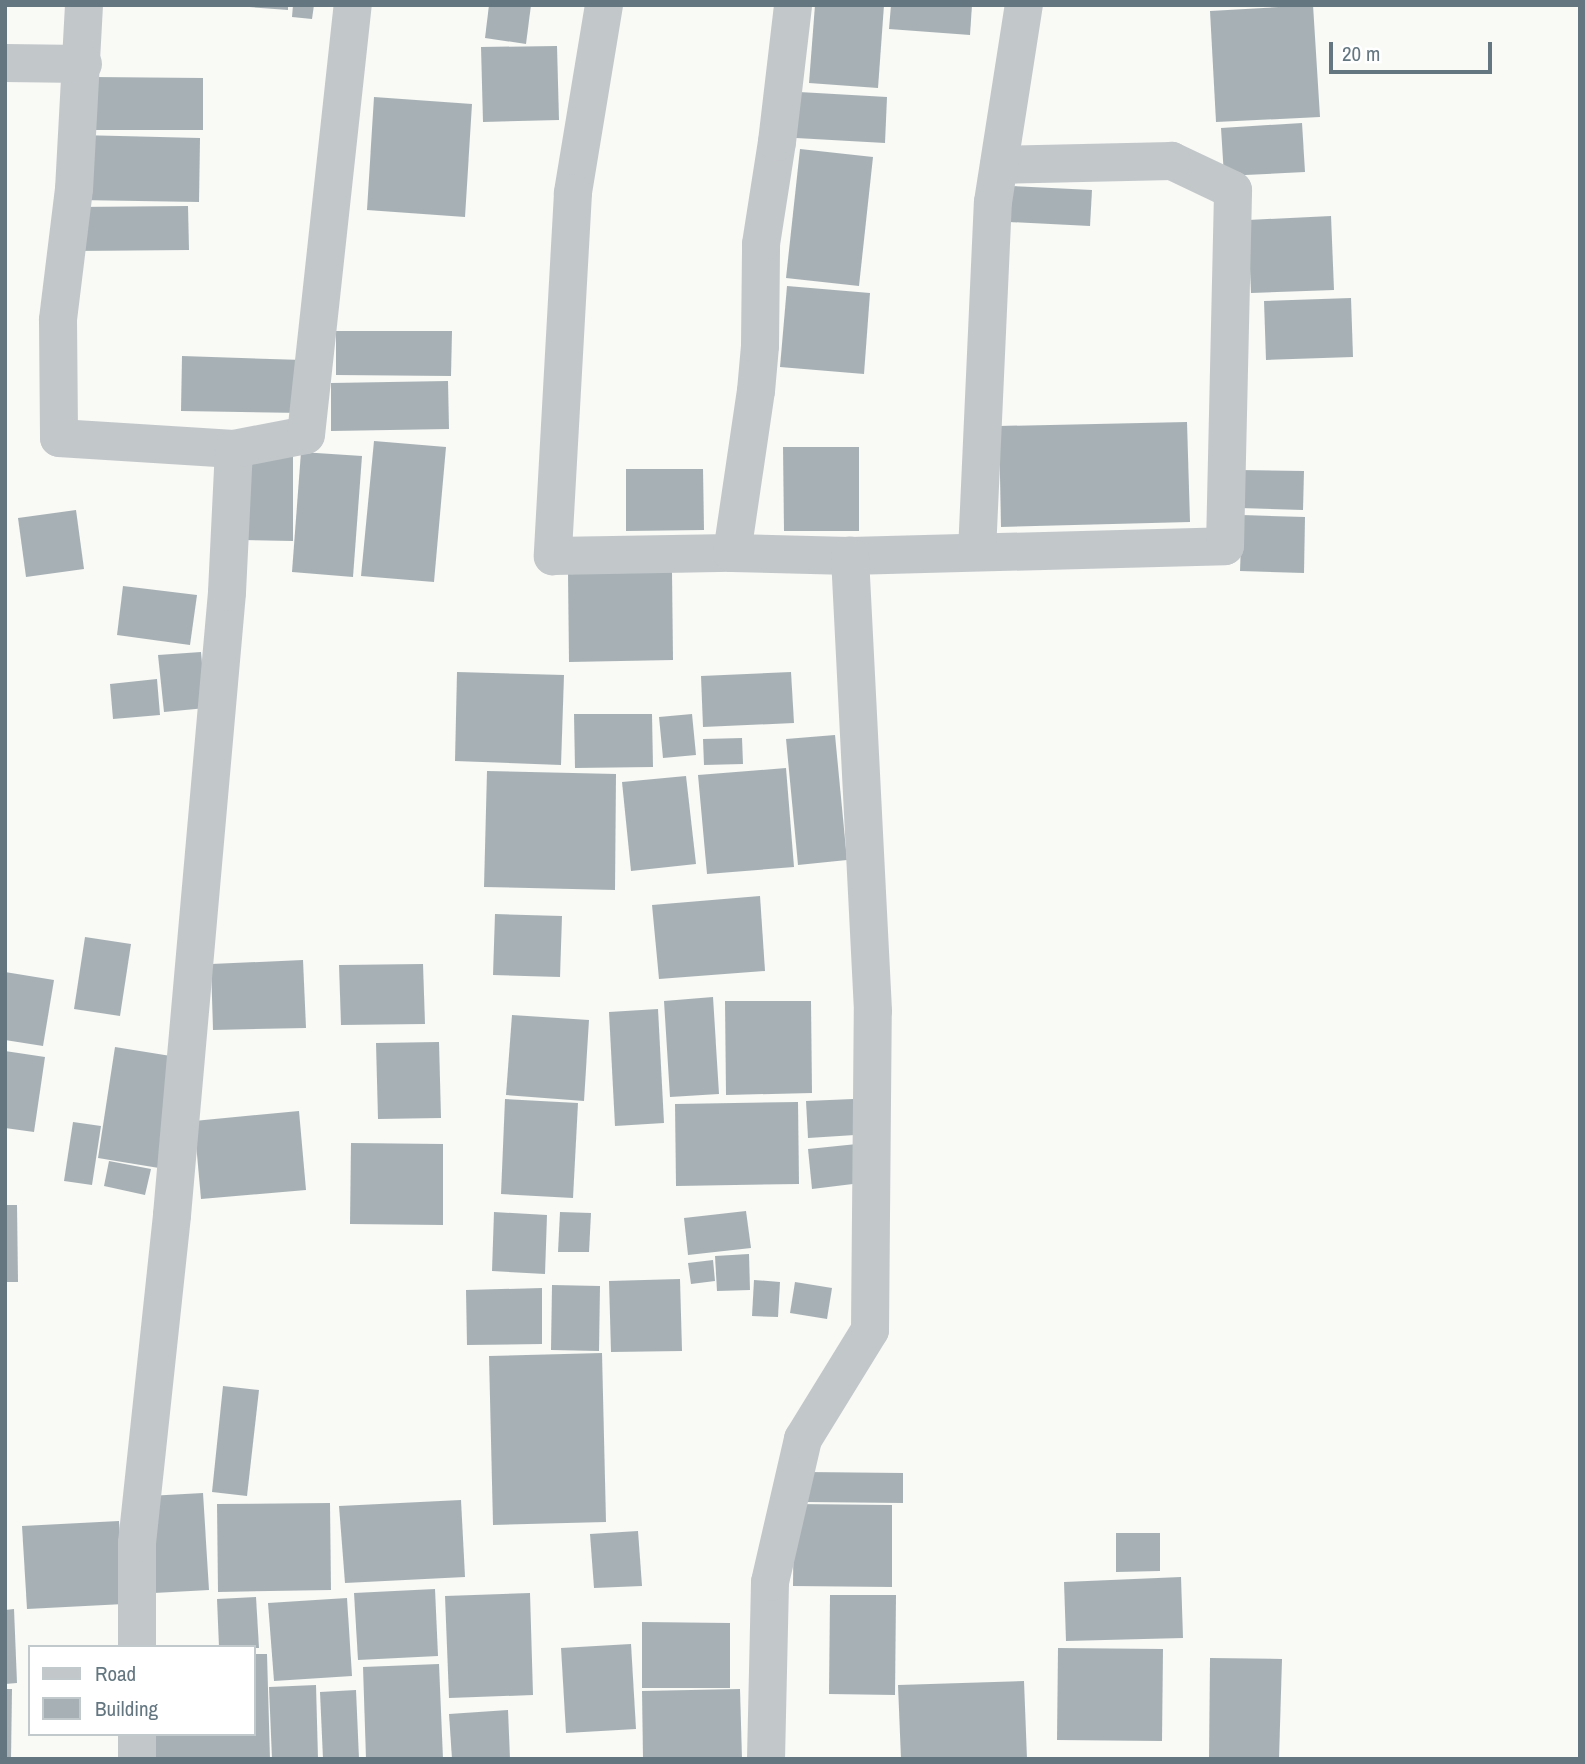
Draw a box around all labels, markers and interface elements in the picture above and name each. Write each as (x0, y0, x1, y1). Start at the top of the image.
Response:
scale bar (1333, 28, 1496, 72)
text: 20 m (1342, 39, 1380, 68)
legend (28, 1645, 256, 1736)
text: Road (95, 1659, 136, 1688)
text: Building (95, 1694, 158, 1723)

